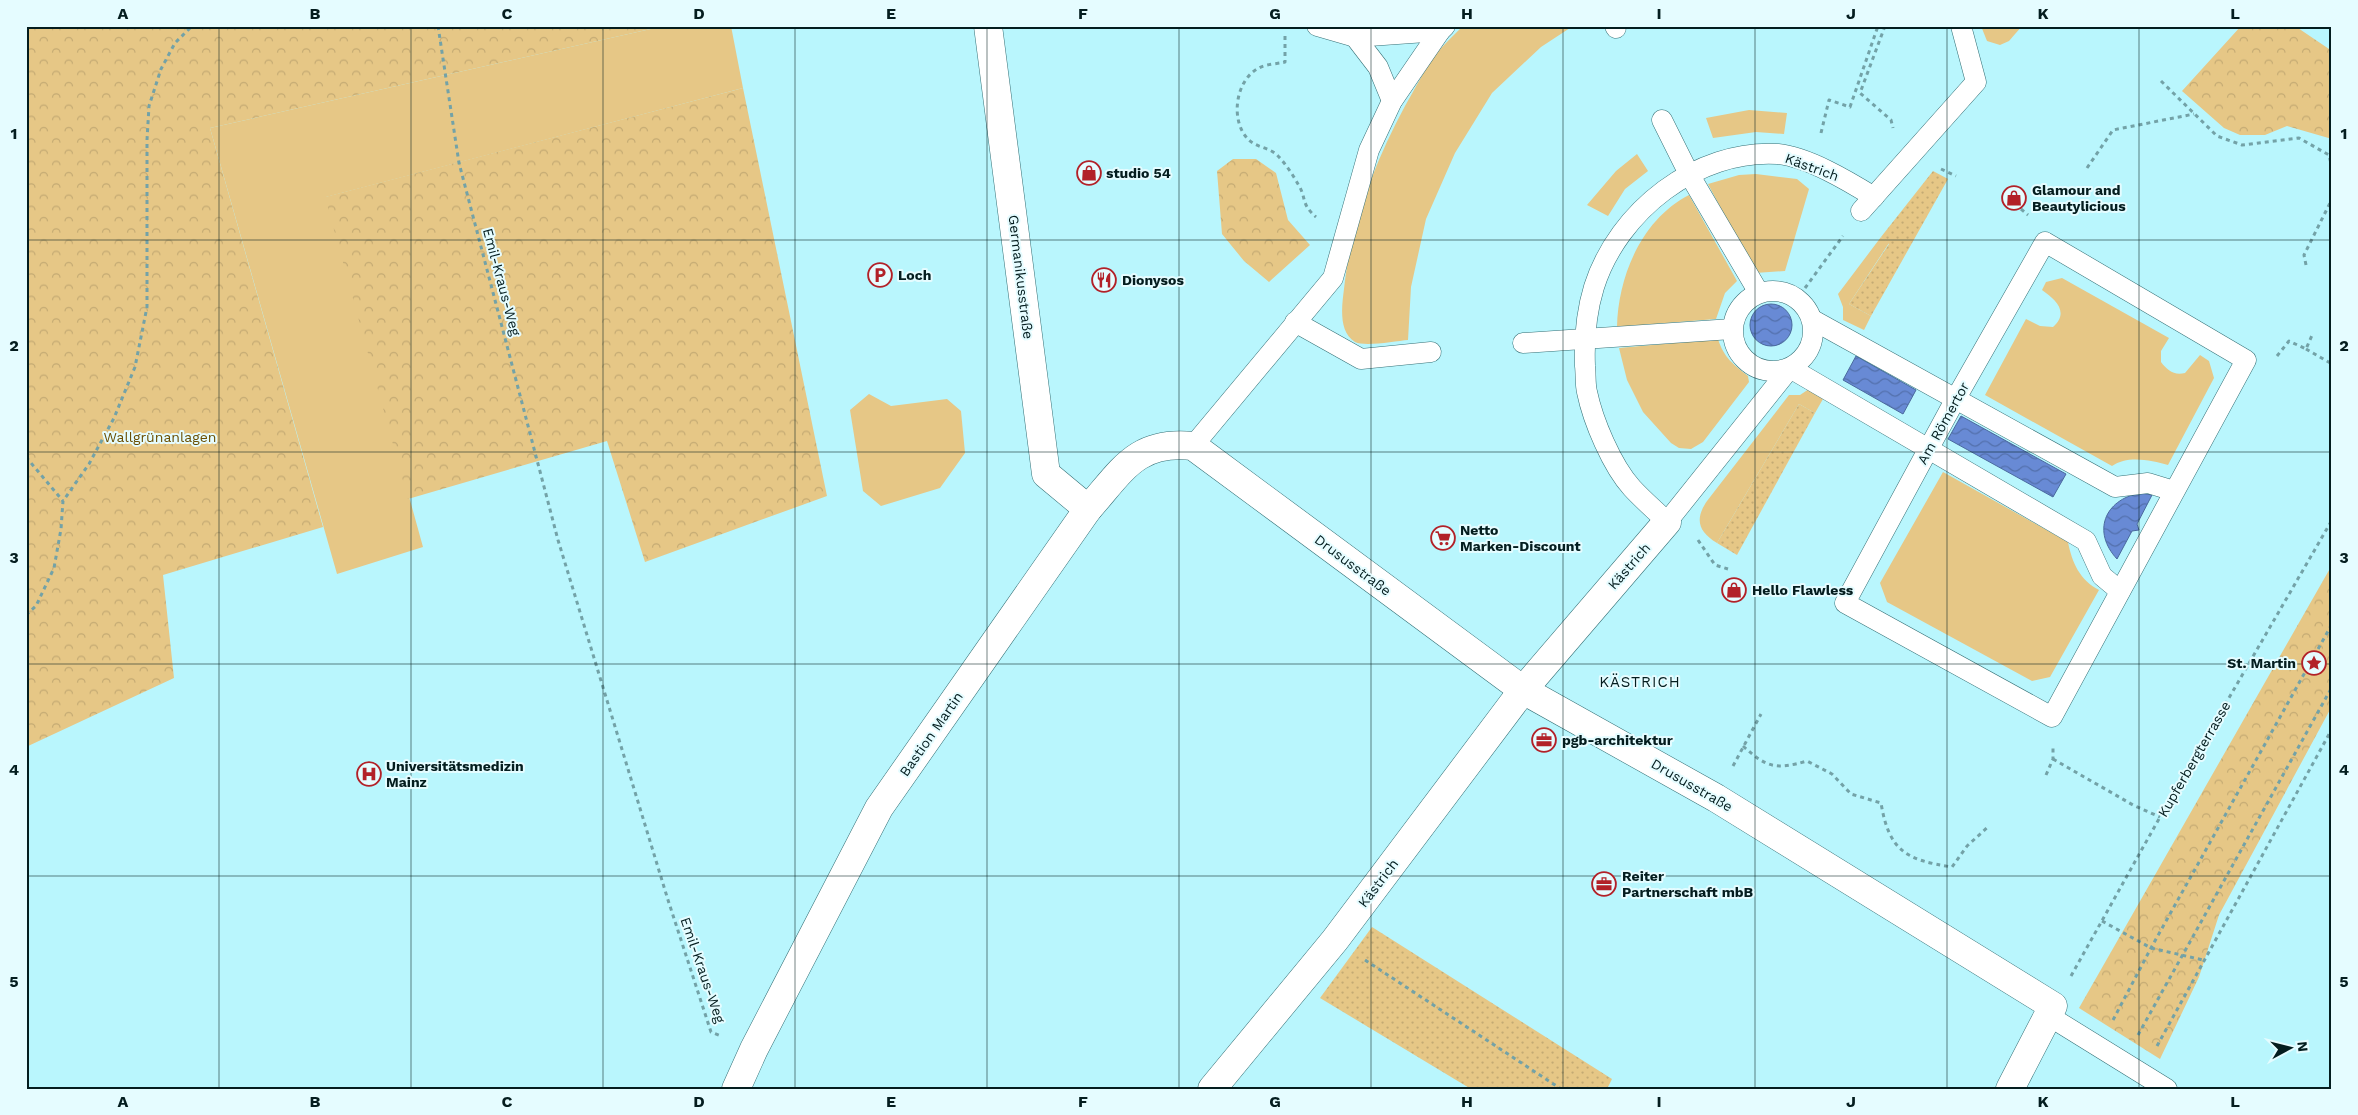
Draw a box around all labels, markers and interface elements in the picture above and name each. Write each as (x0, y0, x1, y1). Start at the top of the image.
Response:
text: A (118, 4, 129, 23)
text: B (310, 4, 321, 23)
text: C (502, 4, 513, 23)
text: D (693, 4, 705, 23)
text: E (886, 4, 896, 23)
text: F (1078, 4, 1088, 23)
text: G (1269, 4, 1281, 23)
text: H (1461, 4, 1473, 23)
text: I (1656, 4, 1662, 23)
text: J (1846, 4, 1856, 23)
text: K (2037, 4, 2049, 23)
text: L (2230, 4, 2240, 23)
text: 1 (11, 124, 17, 143)
text: 1 (2341, 124, 2347, 143)
street label: Kästrich (1783, 150, 1841, 184)
shop icon: studio 54 (1076, 160, 1102, 186)
place label: studio 54 (1106, 165, 1171, 181)
place label: Glamour and Beautylicious (2032, 182, 2126, 214)
shop icon: Glamour and Beautylicious (2001, 185, 2027, 211)
street label: Germanikusstraße (1005, 214, 1037, 340)
street label: Emil-Kraus-Weg (480, 226, 524, 338)
parking icon: Loch (867, 262, 893, 288)
place label: Loch (898, 267, 931, 283)
restaurant icon: Dionysos (1091, 267, 1117, 293)
place label: Dionysos (1122, 272, 1184, 288)
text: 2 (9, 336, 19, 355)
text: 2 (2339, 336, 2349, 355)
street label: Am Römertor (1914, 379, 1972, 467)
park label: Wallgrünanlagen (104, 429, 216, 445)
place label: Netto Marken-Discount (1460, 522, 1581, 554)
supermarket icon: Netto Marken-Discount (1430, 525, 1456, 551)
street label: Drususstraße (1312, 531, 1394, 599)
street label: Kästrich (1605, 540, 1653, 592)
text: 3 (9, 548, 19, 567)
text: 3 (2339, 548, 2349, 567)
shop icon: Hello Flawless (1721, 577, 1747, 603)
place label: Hello Flawless (1752, 582, 1854, 598)
place icon: St. Martin (2301, 650, 2327, 676)
place label: St. Martin (2227, 655, 2296, 671)
district label: KÄSTRICH (1599, 673, 1681, 691)
street label: Bastion Martin (896, 689, 966, 779)
street label: Kupferbergterrasse (2154, 698, 2234, 820)
office icon: pgb-architektur (1531, 727, 1557, 753)
place label: pgb-architektur (1562, 732, 1673, 748)
street label: Drususstraße (1649, 755, 1735, 815)
place label: Universitätsmedizin Mainz (386, 758, 524, 790)
text: 4 (9, 760, 19, 779)
text: 4 (2339, 760, 2349, 779)
hospital icon: Universitätsmedizin Mainz (356, 761, 382, 787)
street label: Kästrich (1355, 856, 1401, 910)
place label: Reiter Partnerschaft mbB (1622, 868, 1754, 900)
office icon: Reiter Partnerschaft mbB (1591, 871, 1617, 897)
street label: Emil-Kraus-Weg (677, 915, 729, 1025)
text: 5 (9, 972, 19, 991)
text: 5 (2339, 972, 2349, 991)
north arrow (2266, 1022, 2316, 1072)
text: N (2294, 1040, 2311, 1053)
text: A (118, 1092, 129, 1111)
text: B (310, 1092, 321, 1111)
text: C (502, 1092, 513, 1111)
text: D (693, 1092, 705, 1111)
text: E (886, 1092, 896, 1111)
text: F (1078, 1092, 1088, 1111)
text: G (1269, 1092, 1281, 1111)
text: H (1461, 1092, 1473, 1111)
text: I (1656, 1092, 1662, 1111)
text: J (1846, 1092, 1856, 1111)
text: K (2037, 1092, 2049, 1111)
text: L (2230, 1092, 2240, 1111)

